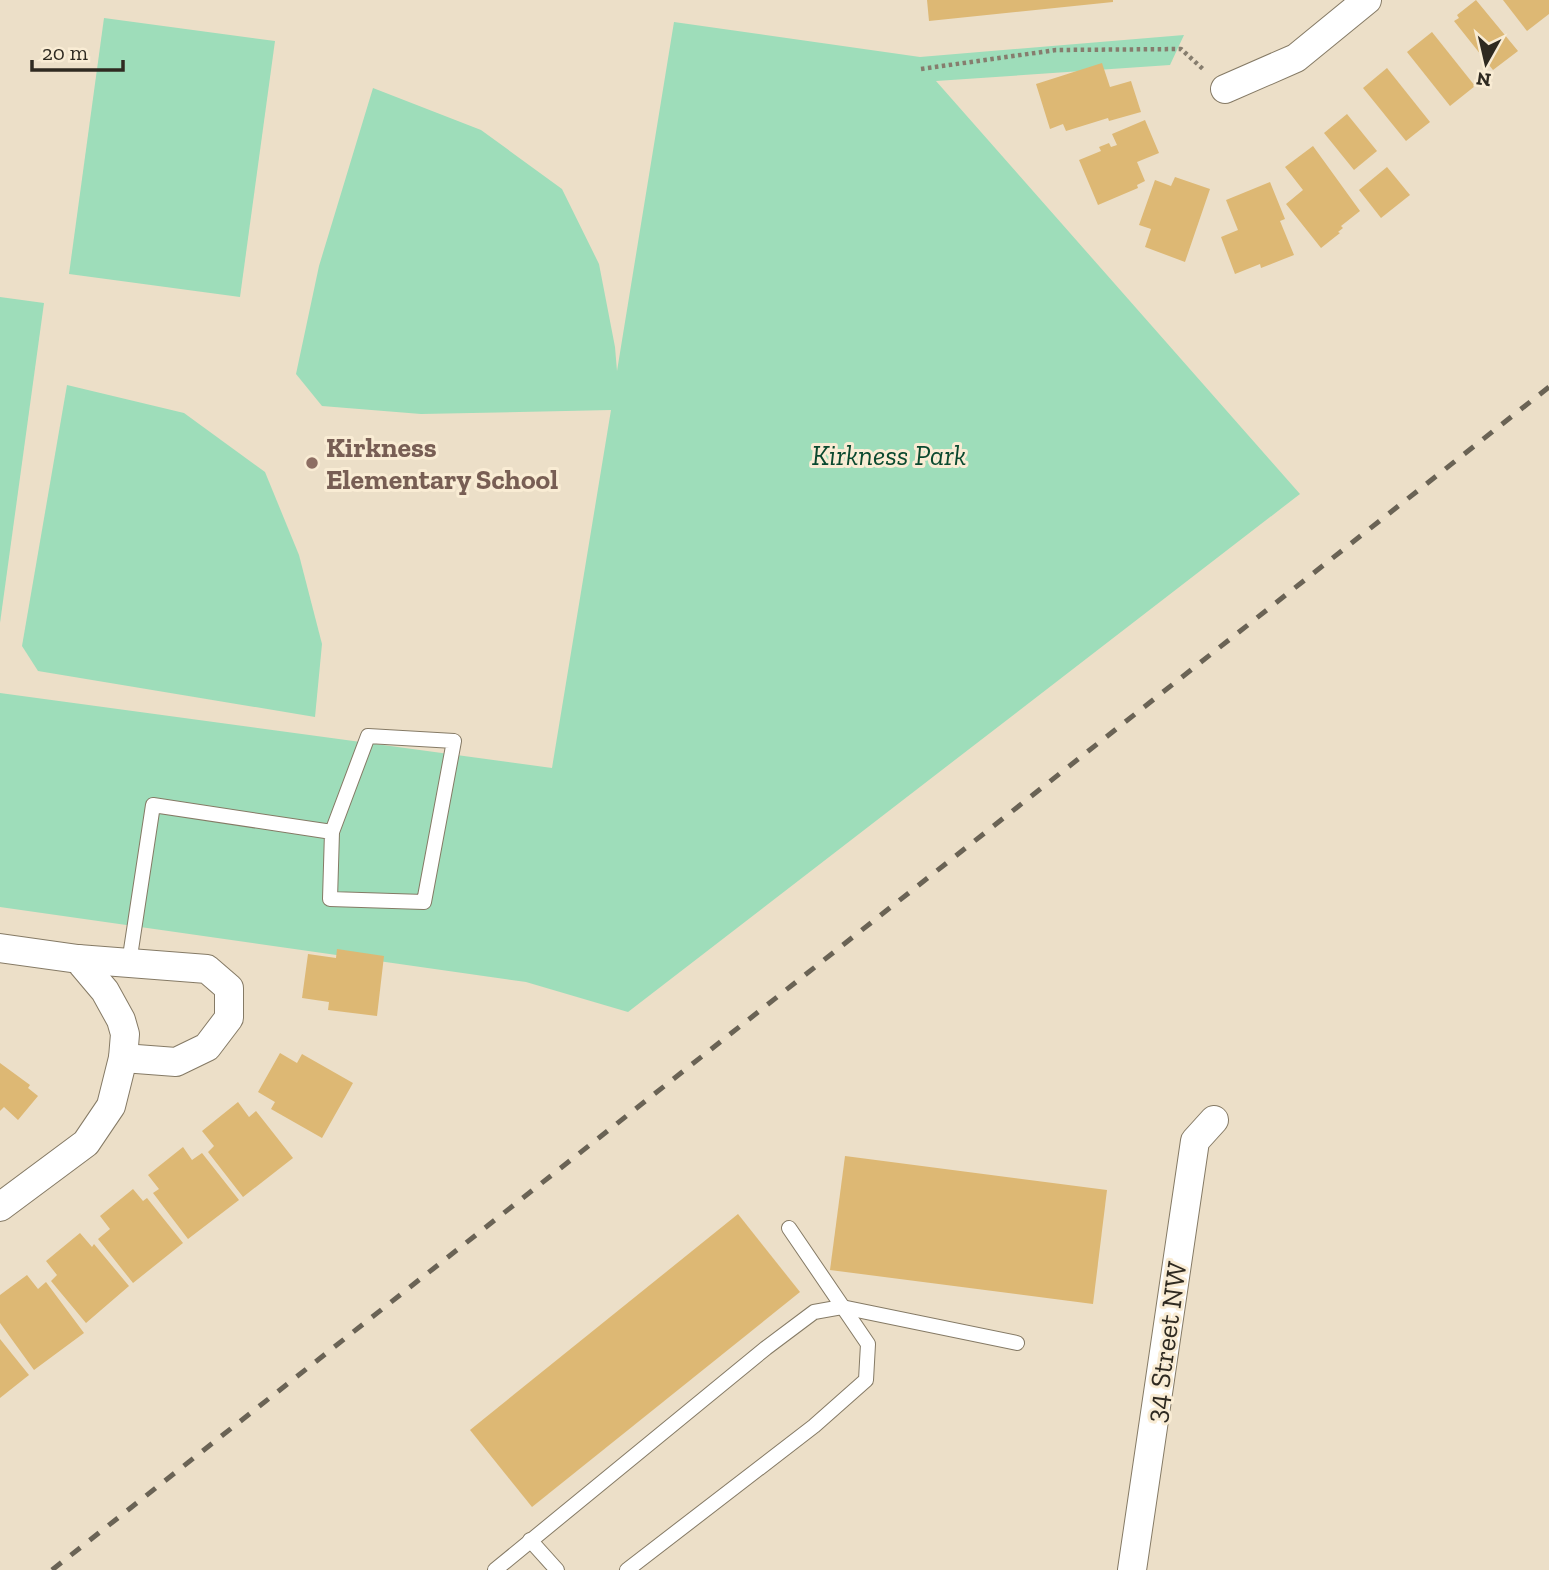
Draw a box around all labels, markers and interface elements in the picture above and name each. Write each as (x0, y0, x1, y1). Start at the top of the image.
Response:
scale bar (32, 28, 122, 72)
north arrow (1451, 28, 1521, 98)
text: 20 m (42, 40, 88, 65)
text: N (1475, 67, 1492, 92)
place label: Kirkness Elementary School (326, 431, 558, 496)
park label: Kirkness Park (812, 439, 966, 472)
marker: Kirkness Elementary School (304, 455, 320, 471)
street label: 34 Street NW (1138, 1259, 1194, 1425)

